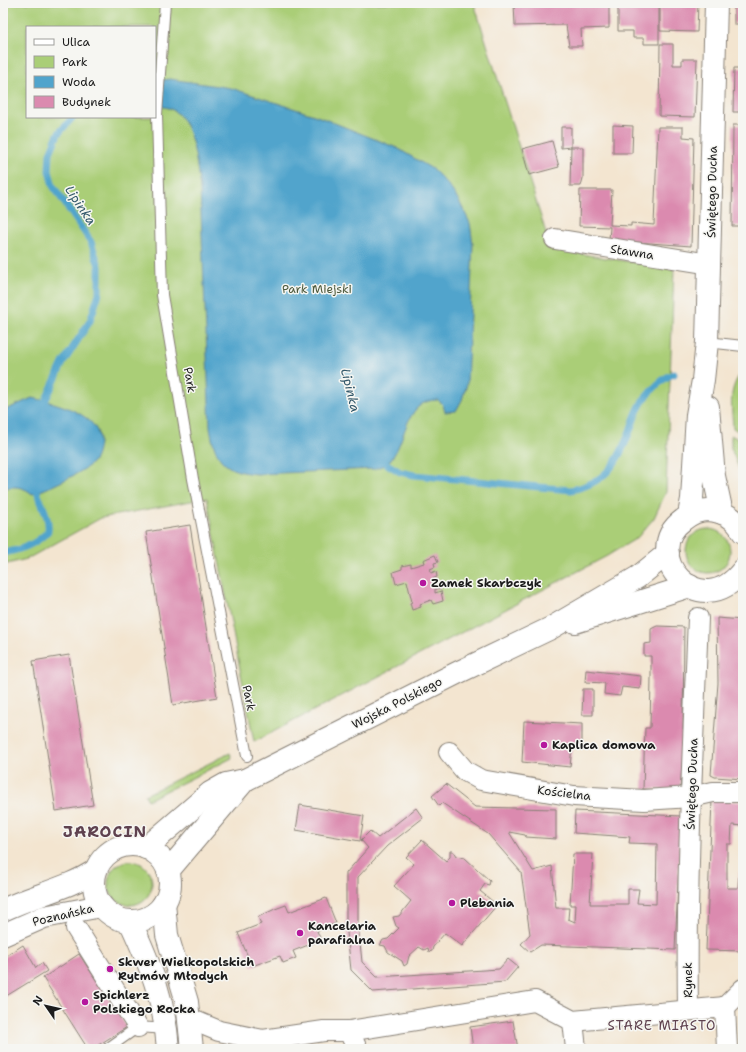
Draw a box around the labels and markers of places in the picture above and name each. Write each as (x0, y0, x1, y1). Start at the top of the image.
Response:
place label: Zamek Skarbczyk (431, 575, 542, 591)
marker: Zamek Skarbczyk (418, 578, 428, 588)
place label: Kaplica domowa (552, 737, 656, 753)
marker: Kaplica domowa (539, 740, 549, 750)
place label: Plebania (460, 895, 515, 911)
marker: Plebania (447, 898, 457, 908)
place label: Kancelaria parafialna (308, 918, 377, 948)
marker: Kancelaria parafialna (295, 928, 305, 938)
place label: Skwer Wielkopolskich Rytmów Młodych (118, 954, 254, 984)
marker: Skwer Wielkopolskich Rytmów Młodych (105, 964, 115, 974)
place label: Spichlerz Polskiego Rocka (93, 987, 196, 1017)
marker: Spichlerz Polskiego Rocka (80, 997, 90, 1007)

